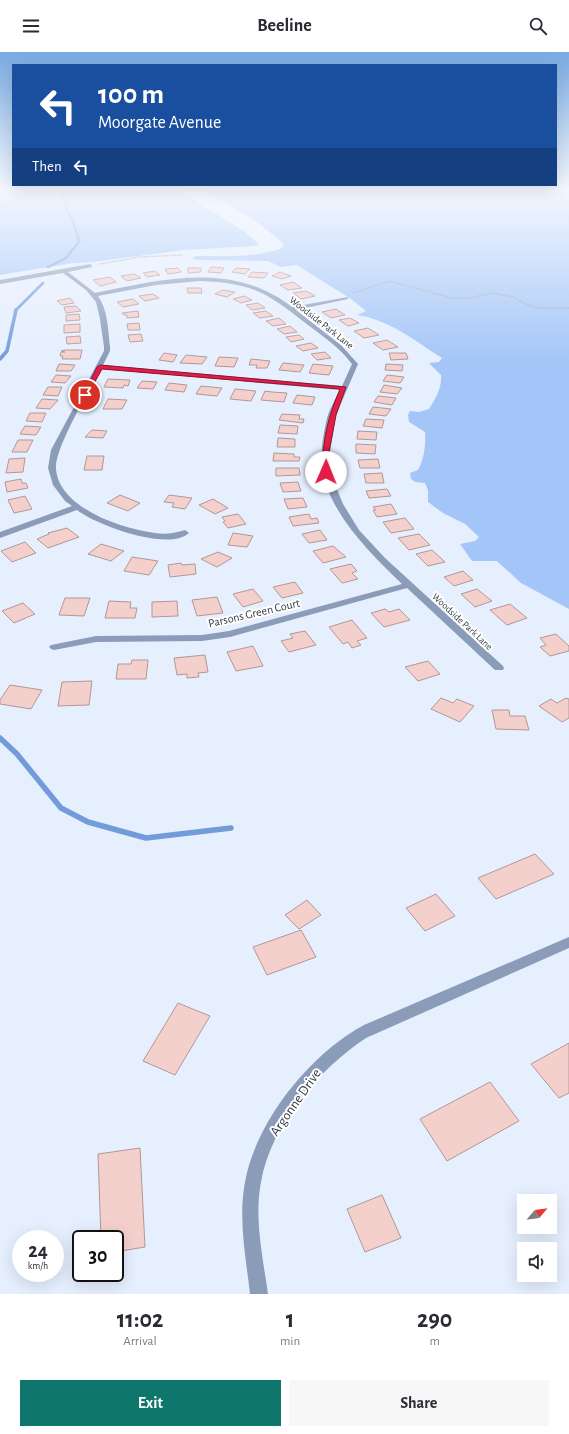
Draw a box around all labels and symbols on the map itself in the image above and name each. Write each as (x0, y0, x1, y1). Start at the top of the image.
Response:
street label: Woodside Park Lane (287, 295, 356, 351)
pin (68, 378, 102, 412)
position arrow (305, 451, 347, 493)
street label: Woodside Park Lane (430, 591, 495, 652)
street label: Parsons Green Court (207, 597, 301, 629)
street label: Argonne Drive (268, 1067, 324, 1139)
north arrow (517, 1194, 557, 1234)
speed limit sign: 30 (72, 1230, 124, 1282)

